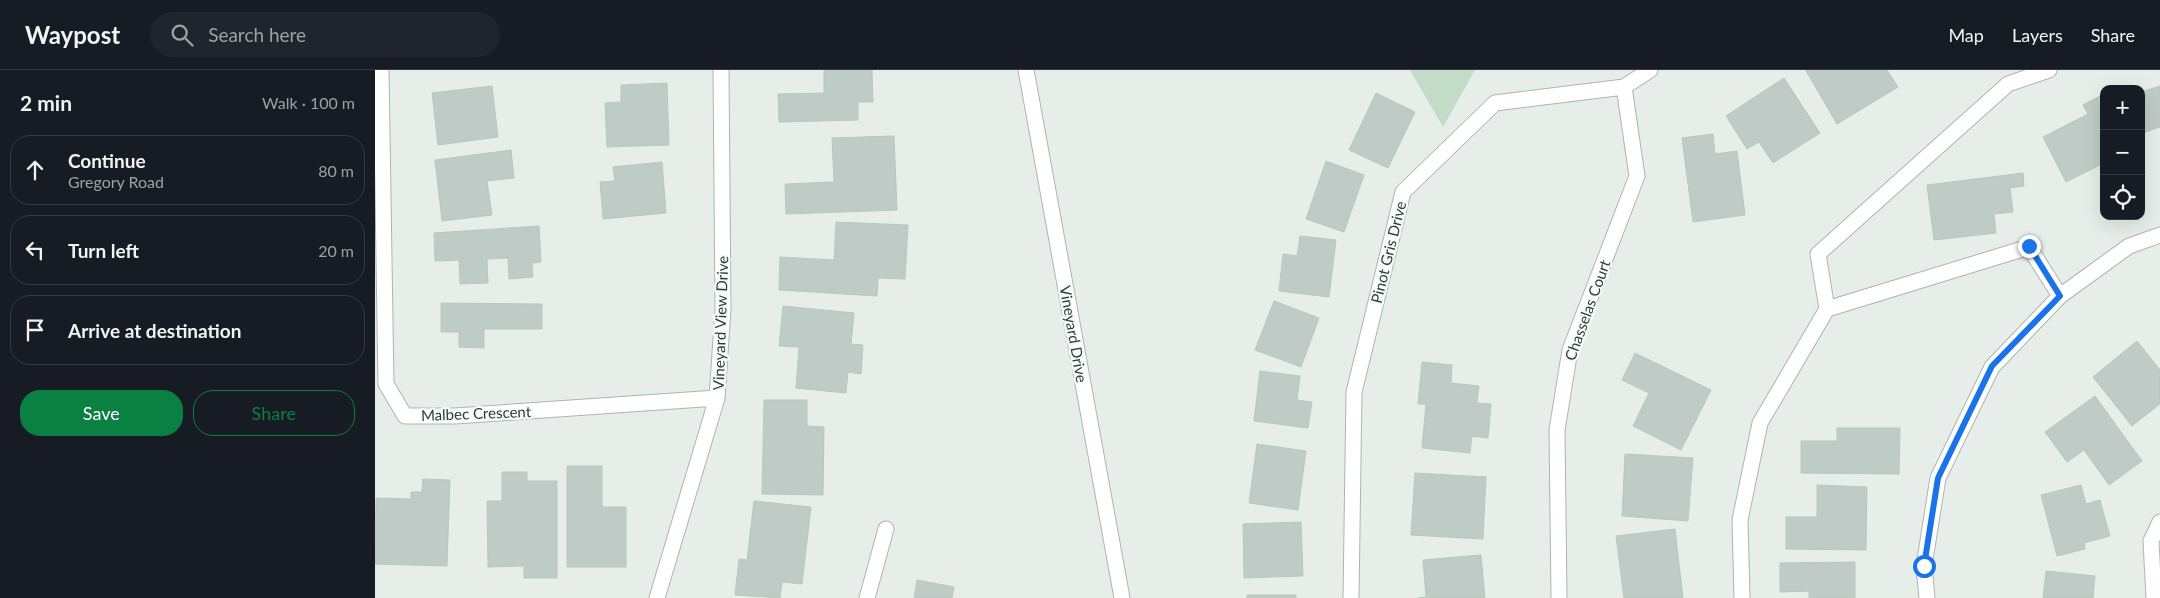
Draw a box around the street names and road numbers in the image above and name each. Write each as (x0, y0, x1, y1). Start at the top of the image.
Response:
street label: Pinot Gris Drive (1367, 199, 1409, 305)
street label: Vineyard View Drive (709, 255, 731, 390)
street label: Chasselas Court (1560, 257, 1614, 363)
street label: Vineyard Drive (1057, 284, 1091, 384)
street label: Malbec Crescent (421, 402, 532, 424)

